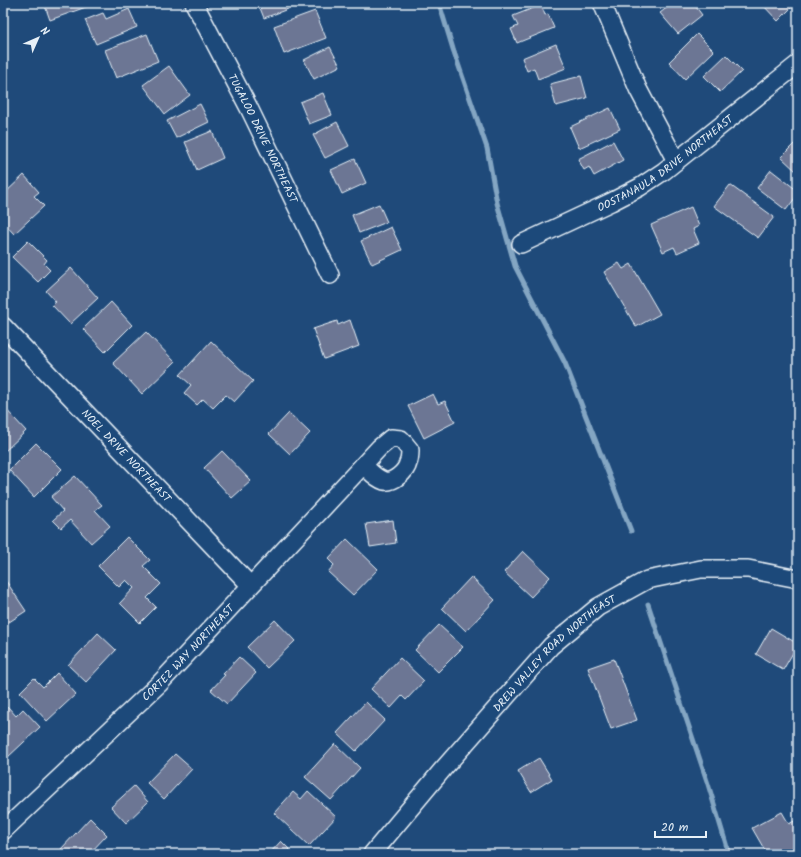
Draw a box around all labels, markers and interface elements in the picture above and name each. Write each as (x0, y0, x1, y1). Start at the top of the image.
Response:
north arrow (18, 18, 58, 58)
text: N (36, 23, 53, 40)
street label: TUGALOO DRIVE NORTHEAST (223, 71, 302, 207)
street label: OOSTANAULA DRIVE NORTHEAST (595, 110, 739, 217)
street label: NOEL DRIVE NORTHEAST (77, 405, 176, 508)
street label: DREW VALLEY ROAD NORTHEAST (489, 590, 620, 716)
street label: CORTEZ WAY NORTHEAST (138, 600, 240, 706)
scale bar (655, 813, 706, 839)
text: 20 m (661, 818, 689, 837)

